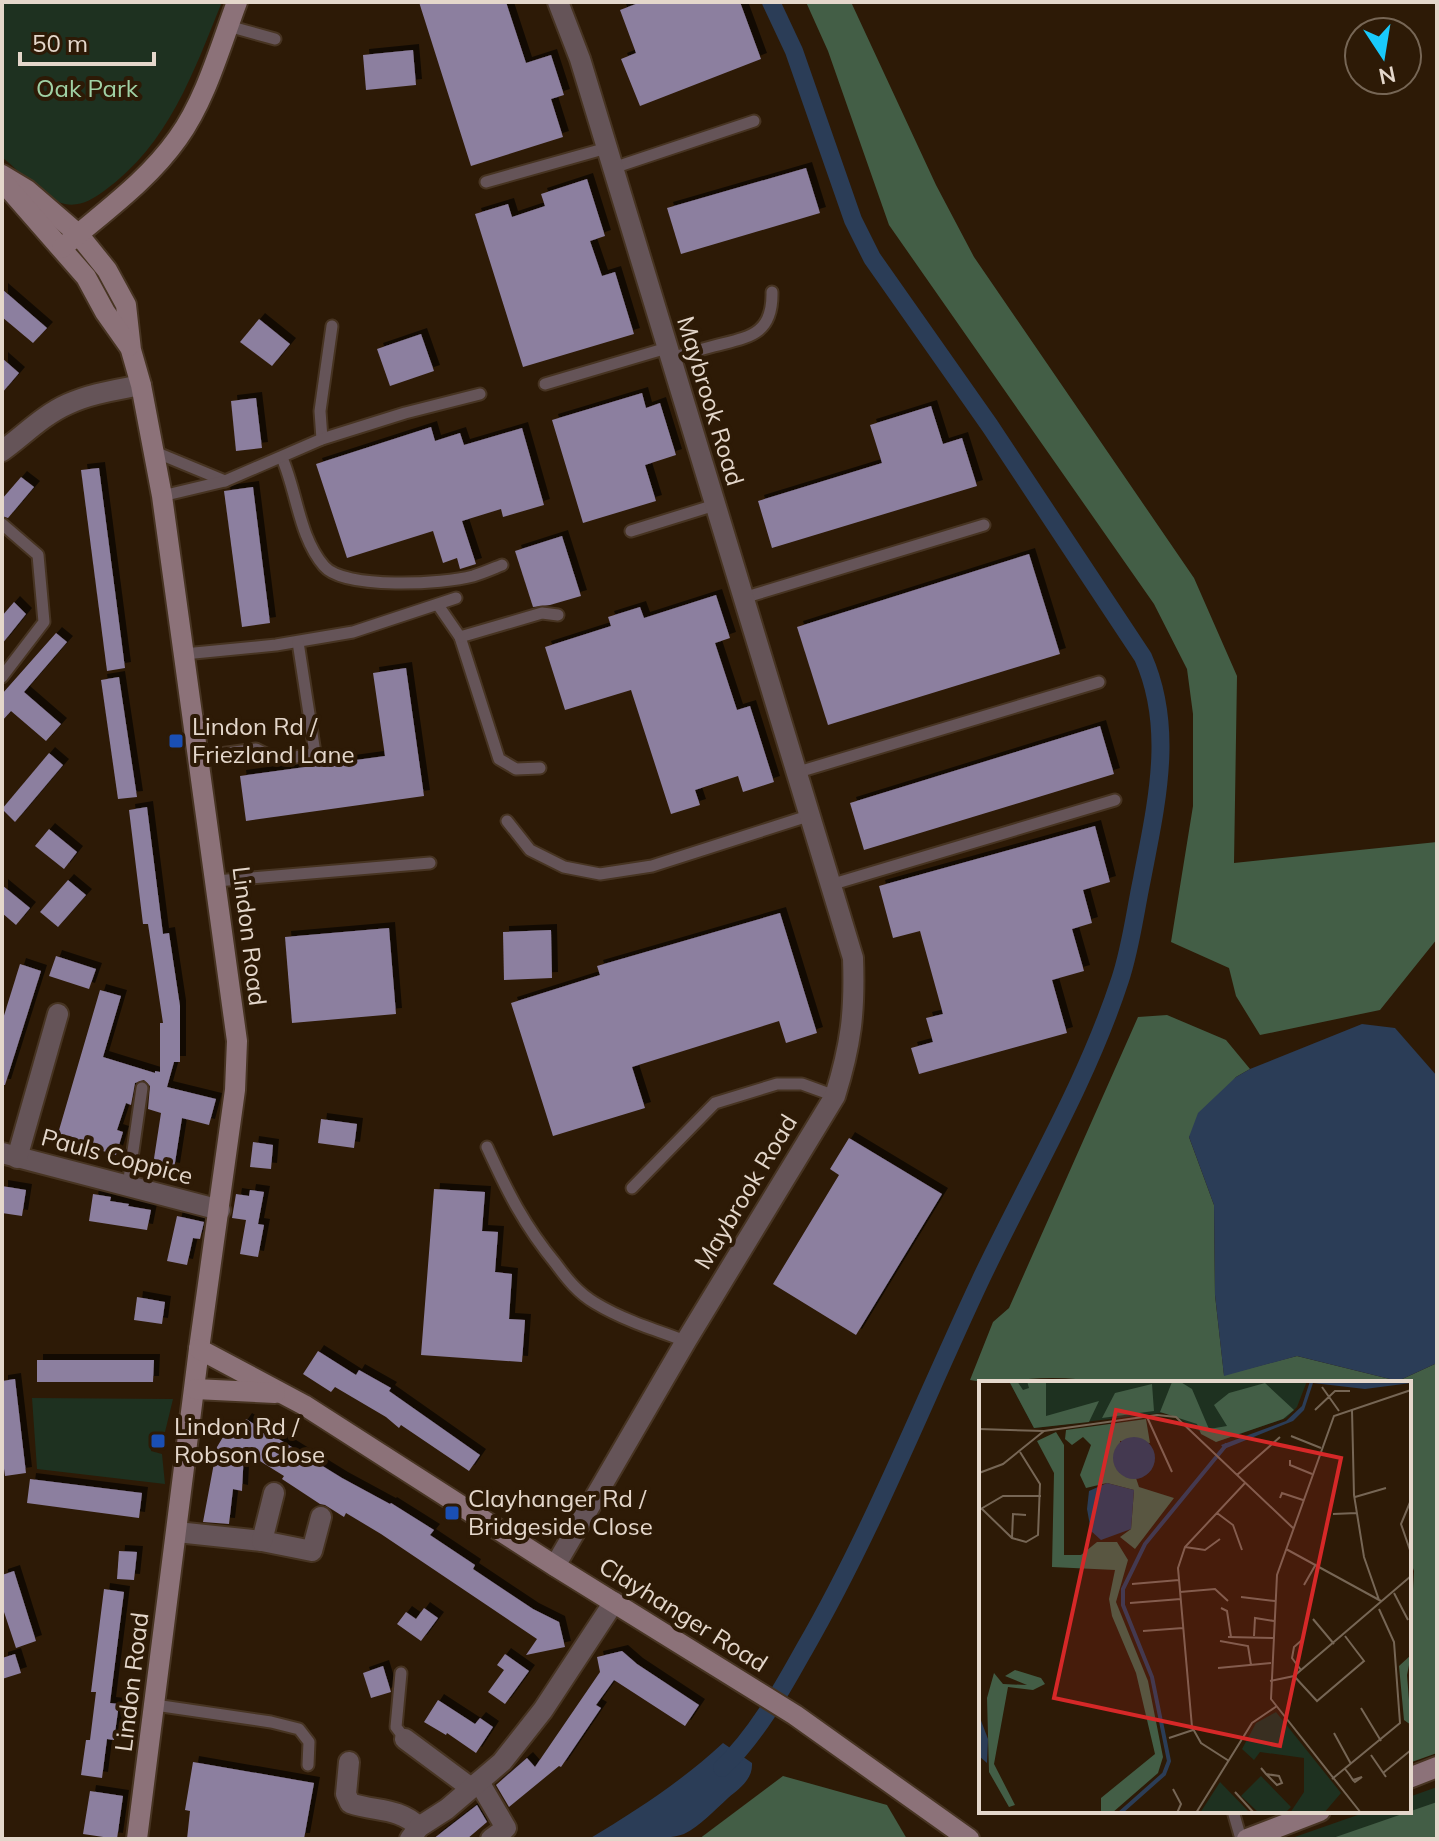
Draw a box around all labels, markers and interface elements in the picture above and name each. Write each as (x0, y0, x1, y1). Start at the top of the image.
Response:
scale bar (20, 16, 154, 66)
north arrow (1343, 16, 1423, 96)
text: 50 m (32, 28, 88, 58)
text: N (1376, 60, 1398, 91)
park label: Oak Park (36, 73, 139, 103)
street label: Maybrook Road (671, 312, 751, 489)
place label: Lindon Rd / Friezland Lane (192, 711, 355, 769)
marker: Lindon Rd / Friezland Lane (167, 732, 185, 750)
street label: Lindon Road (227, 865, 273, 1007)
street label: Maybrook Road (687, 1109, 803, 1274)
street label: Pauls Coppice (38, 1121, 196, 1191)
inset map (979, 1381, 1411, 1813)
place label: Lindon Rd / Robson Close (174, 1411, 325, 1469)
marker: Lindon Rd / Robson Close (149, 1432, 167, 1450)
place label: Clayhanger Rd / Bridgeside Close (468, 1483, 653, 1541)
marker: Clayhanger Rd / Bridgeside Close (443, 1504, 461, 1522)
street label: Clayhanger Road (594, 1550, 773, 1678)
street label: Lindon Road (108, 1611, 154, 1753)

